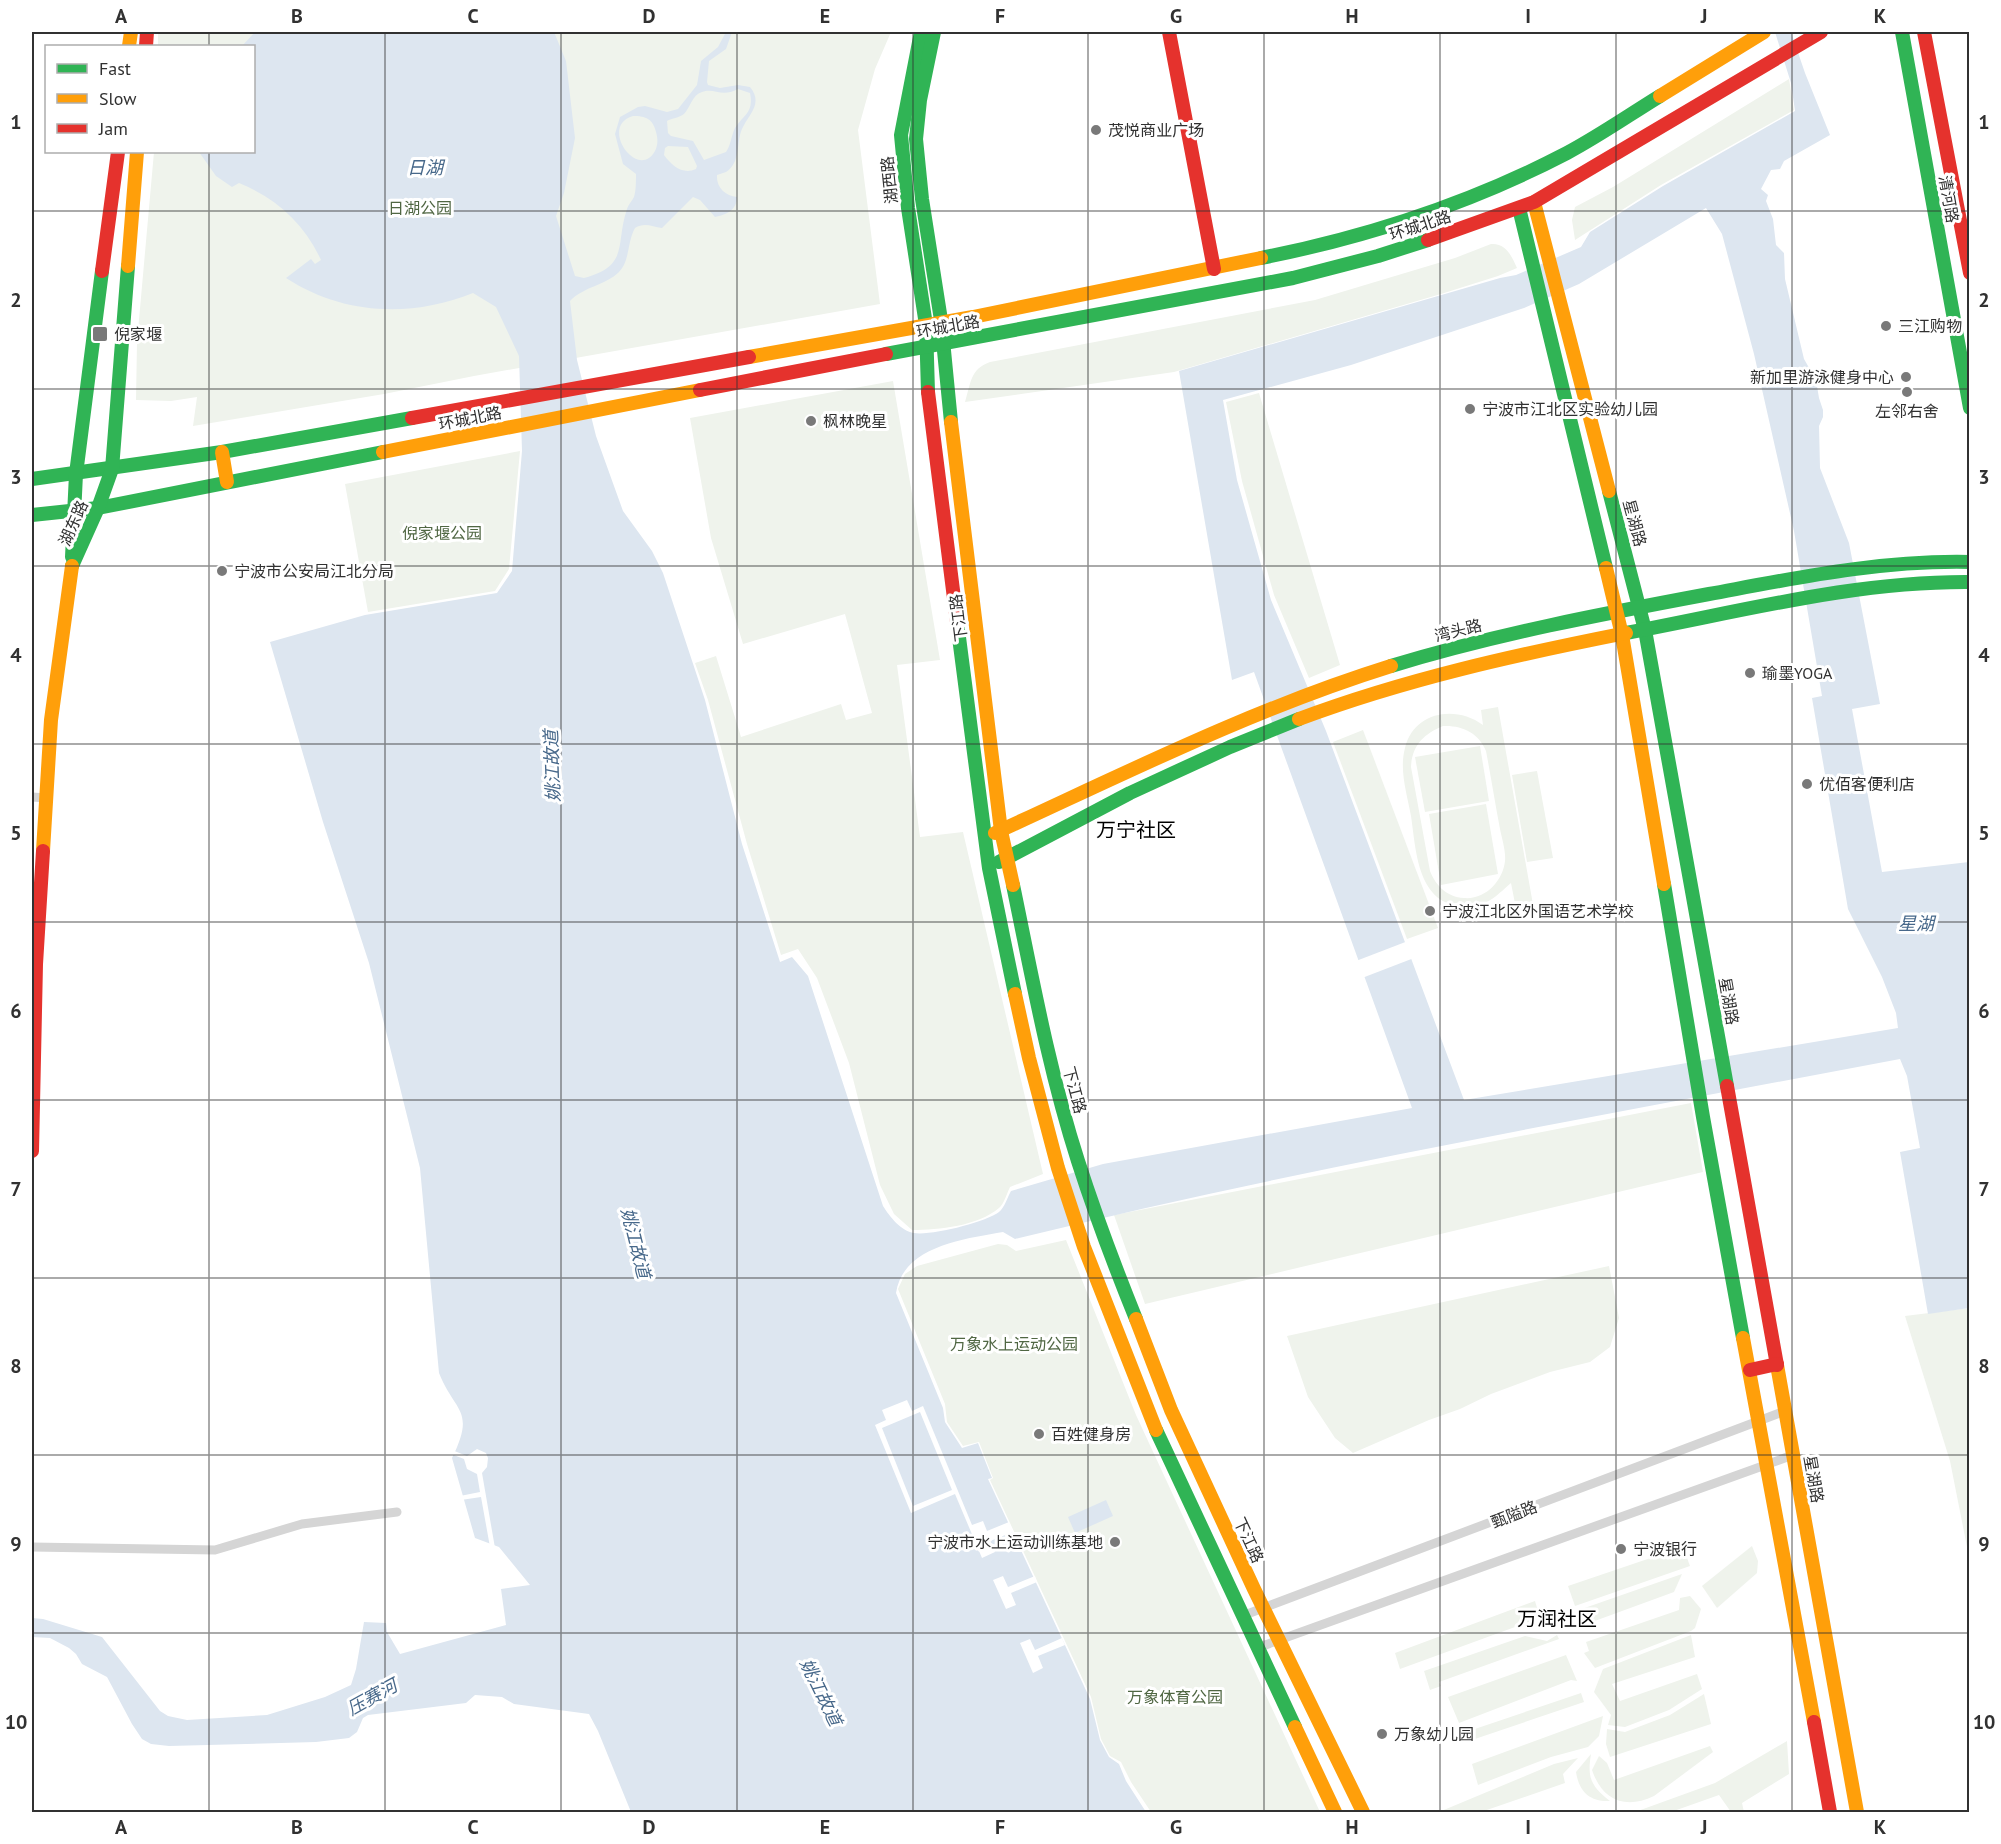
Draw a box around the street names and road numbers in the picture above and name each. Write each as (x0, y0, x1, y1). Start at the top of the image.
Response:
street label: 湖西路 (877, 155, 901, 205)
street label: 清河路 (1935, 174, 1963, 224)
street label: 环城北路 (1386, 206, 1454, 244)
street label: 环城北路 (915, 311, 981, 341)
street label: 环城北路 (437, 402, 503, 434)
street label: 湖东路 (54, 497, 92, 549)
street label: 星湖路 (1619, 497, 1651, 549)
street label: 下江路 (945, 593, 971, 643)
street label: 湾头路 (1432, 614, 1484, 646)
street label: 星湖路 (1715, 976, 1743, 1026)
street label: 下江路 (1059, 1064, 1091, 1116)
street label: 星湖路 (1800, 1454, 1828, 1504)
street label: 甄隘路 (1488, 1496, 1540, 1532)
street label: 下江路 (1230, 1514, 1268, 1566)

